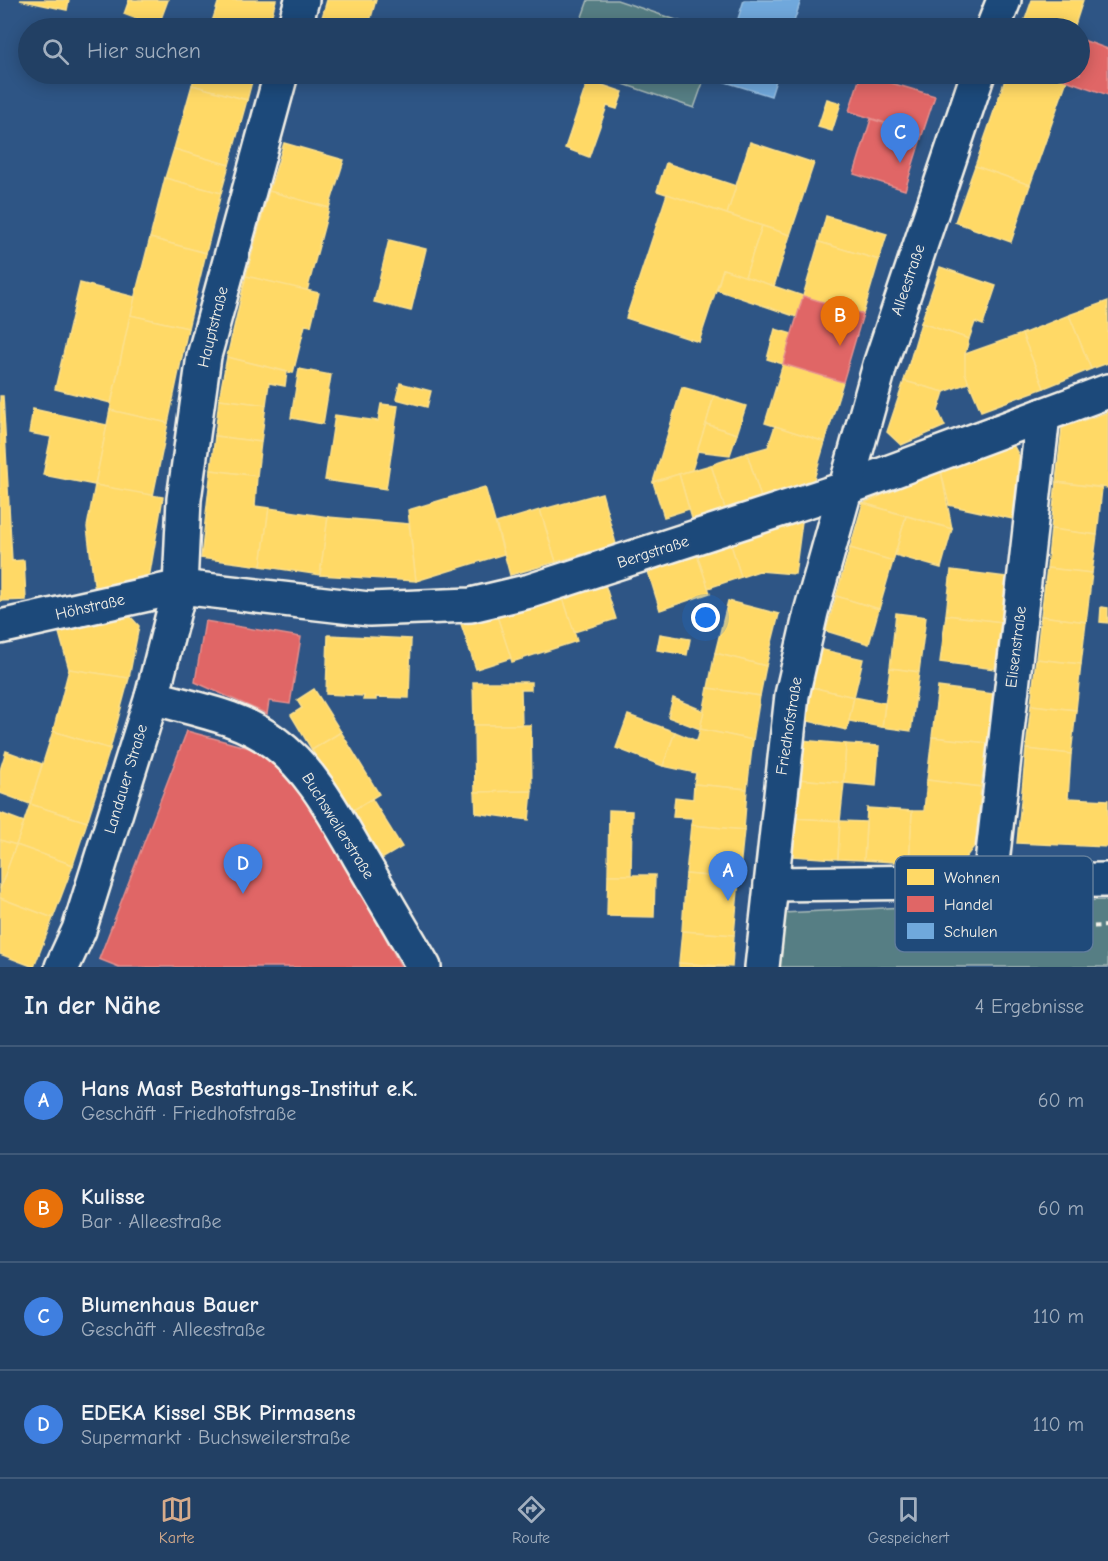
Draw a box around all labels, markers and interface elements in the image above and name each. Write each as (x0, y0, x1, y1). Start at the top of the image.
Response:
search box (18, 18, 1090, 84)
icon: search (39, 35, 72, 68)
text: Hier suchen (87, 38, 201, 64)
pin: C (880, 114, 920, 163)
street label: Alleestraße (887, 242, 929, 318)
street label: Hauptstraße (194, 285, 232, 369)
pin: B (820, 296, 860, 346)
street label: Bergstraße (615, 532, 691, 572)
street label: Höhstraße (54, 590, 126, 624)
your location (691, 603, 720, 632)
street label: Elisenstraße (1002, 605, 1030, 689)
street label: Friedhofstraße (772, 676, 806, 776)
street label: Landauer Straße (101, 722, 151, 836)
street label: Buchsweilerstraße (298, 770, 378, 882)
pin: D (224, 844, 262, 894)
pin: A (708, 852, 748, 901)
legend (895, 856, 1093, 952)
text: Wohnen (944, 869, 1000, 887)
text: Handel (944, 896, 993, 914)
text: Schulen (944, 923, 998, 941)
text: In der Nähe (24, 991, 161, 1021)
text: 4 Ergebnisse (975, 995, 1084, 1018)
text: Hans Mast Bestattungs-Institut e.K. (81, 1076, 418, 1102)
text: A (38, 1089, 49, 1112)
text: 60 m (1038, 1089, 1084, 1112)
text: Geschäft · Friedhofstraße (81, 1102, 296, 1125)
text: Kulisse (81, 1184, 145, 1210)
text: B (37, 1197, 50, 1220)
text: 60 m (1038, 1197, 1084, 1220)
text: Bar · Alleestraße (81, 1210, 221, 1233)
text: Blumenhaus Bauer (81, 1292, 258, 1318)
text: C (37, 1305, 50, 1328)
text: 110 m (1033, 1305, 1084, 1328)
text: Geschäft · Alleestraße (81, 1318, 265, 1341)
text: EDEKA Kissel SBK Pirmasens (81, 1400, 356, 1426)
text: D (37, 1413, 50, 1436)
text: 110 m (1033, 1413, 1084, 1436)
text: Supermarkt · Buchsweilerstraße (81, 1426, 350, 1449)
tab: Karte (159, 1493, 194, 1547)
tab: Route (512, 1493, 550, 1547)
tab: Gespeichert (868, 1493, 949, 1547)

